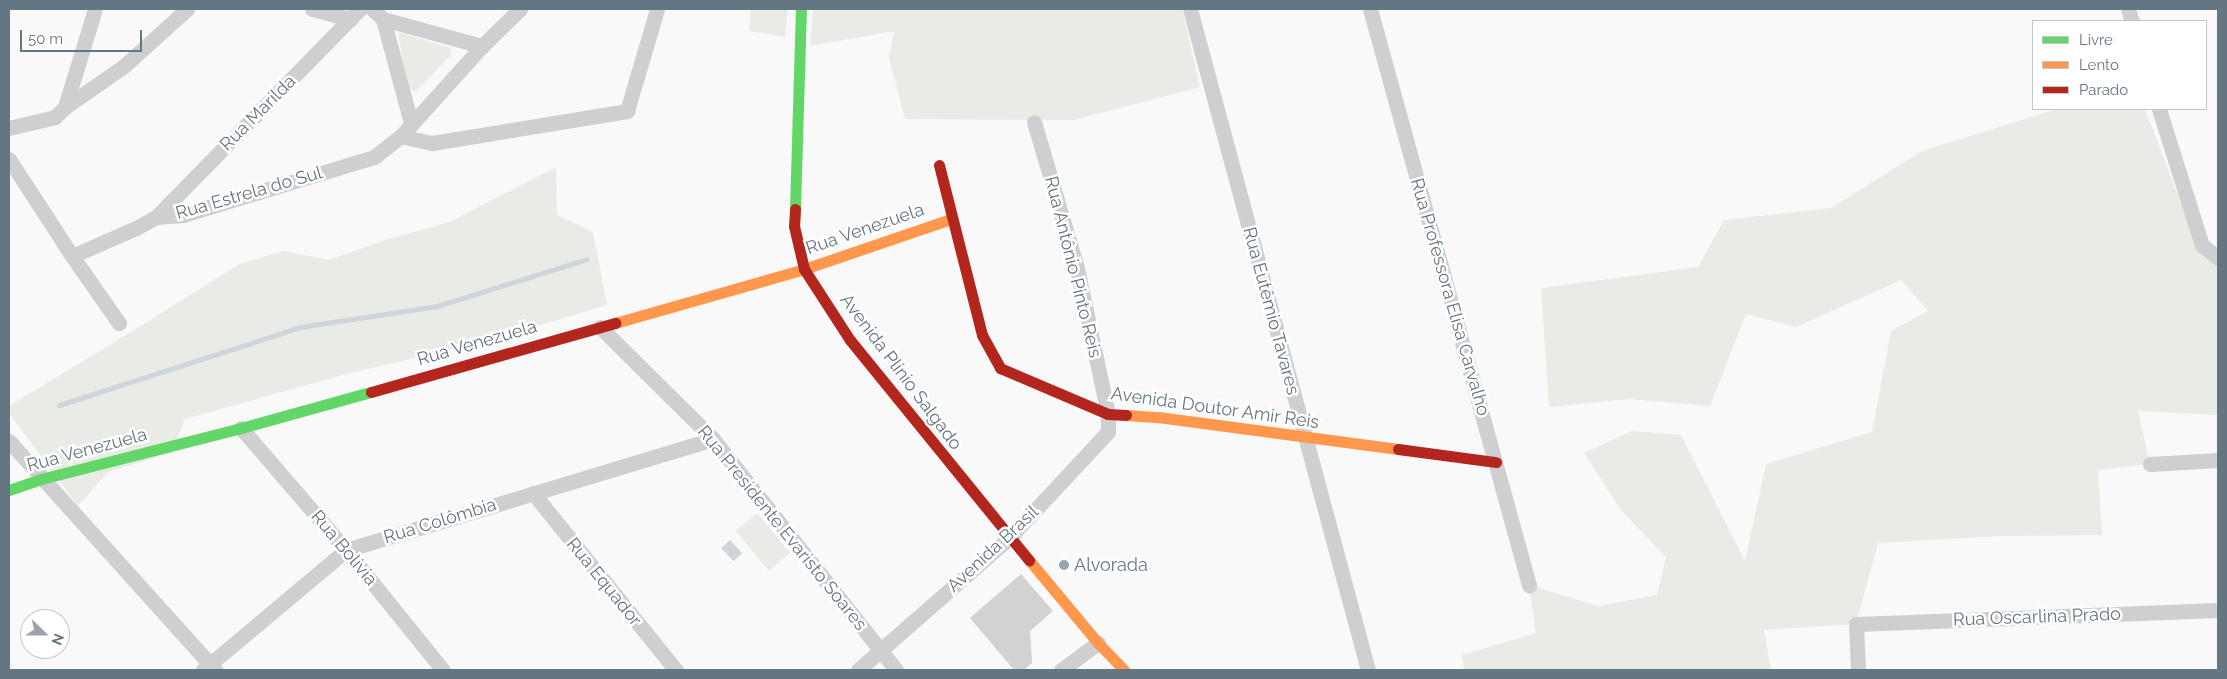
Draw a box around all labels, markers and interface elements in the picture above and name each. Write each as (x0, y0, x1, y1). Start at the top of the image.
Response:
scale bar (22, 20, 145, 52)
legend (2032, 20, 2207, 110)
text: 50 m (28, 30, 63, 48)
text: Livre (2079, 31, 2113, 49)
text: Lento (2079, 56, 2119, 74)
street label: Rua Marilda (216, 71, 300, 155)
text: Parado (2079, 81, 2128, 99)
street label: Rua Estrela do Sul (173, 162, 325, 224)
street label: Rua Antônio Pinto Reis (1040, 174, 1106, 360)
street label: Rua Professora Elisa Carvalho (1406, 176, 1494, 418)
street label: Rua Venezuela (803, 199, 927, 259)
street label: Rua Eutêmio Tavares (1238, 224, 1304, 398)
street label: Avenida Plínio Salgado (835, 290, 967, 454)
street label: Rua Venezuela (414, 316, 540, 370)
street label: Avenida Doutor Amir Reis (1109, 383, 1321, 433)
street label: Rua Presidente Evaristo Soares (693, 421, 871, 635)
street label: Rua Venezuela (24, 424, 150, 476)
street label: Rua Colômbia (381, 494, 499, 548)
street label: Avenida Brasil (943, 501, 1043, 597)
street label: Rua Bolívia (306, 506, 382, 590)
street label: Rua Equador (562, 534, 646, 630)
place label: Alvorada (1074, 554, 1148, 576)
marker: Alvorada (1058, 559, 1070, 571)
street label: Rua Oscarlina Prado (1953, 603, 2121, 631)
north arrow (20, 609, 70, 659)
text: N (49, 631, 67, 647)

